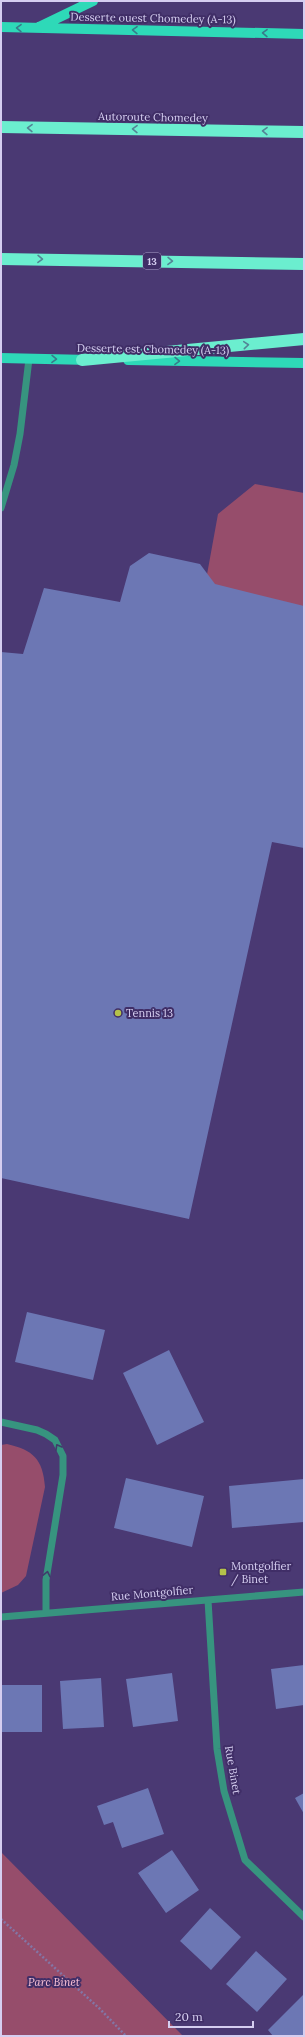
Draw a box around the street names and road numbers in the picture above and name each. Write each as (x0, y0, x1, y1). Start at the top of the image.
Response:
street label: Desserte ouest Chomedey (A-13) (70, 10, 236, 27)
street label: Autoroute Chomedey (97, 109, 208, 125)
road number: 13 (143, 253, 161, 269)
street label: Desserte est Chomedey (A-13) (77, 341, 229, 358)
street label: Rue Montgolfier (110, 1582, 194, 1604)
street label: Rue Binet (222, 1745, 244, 1796)

